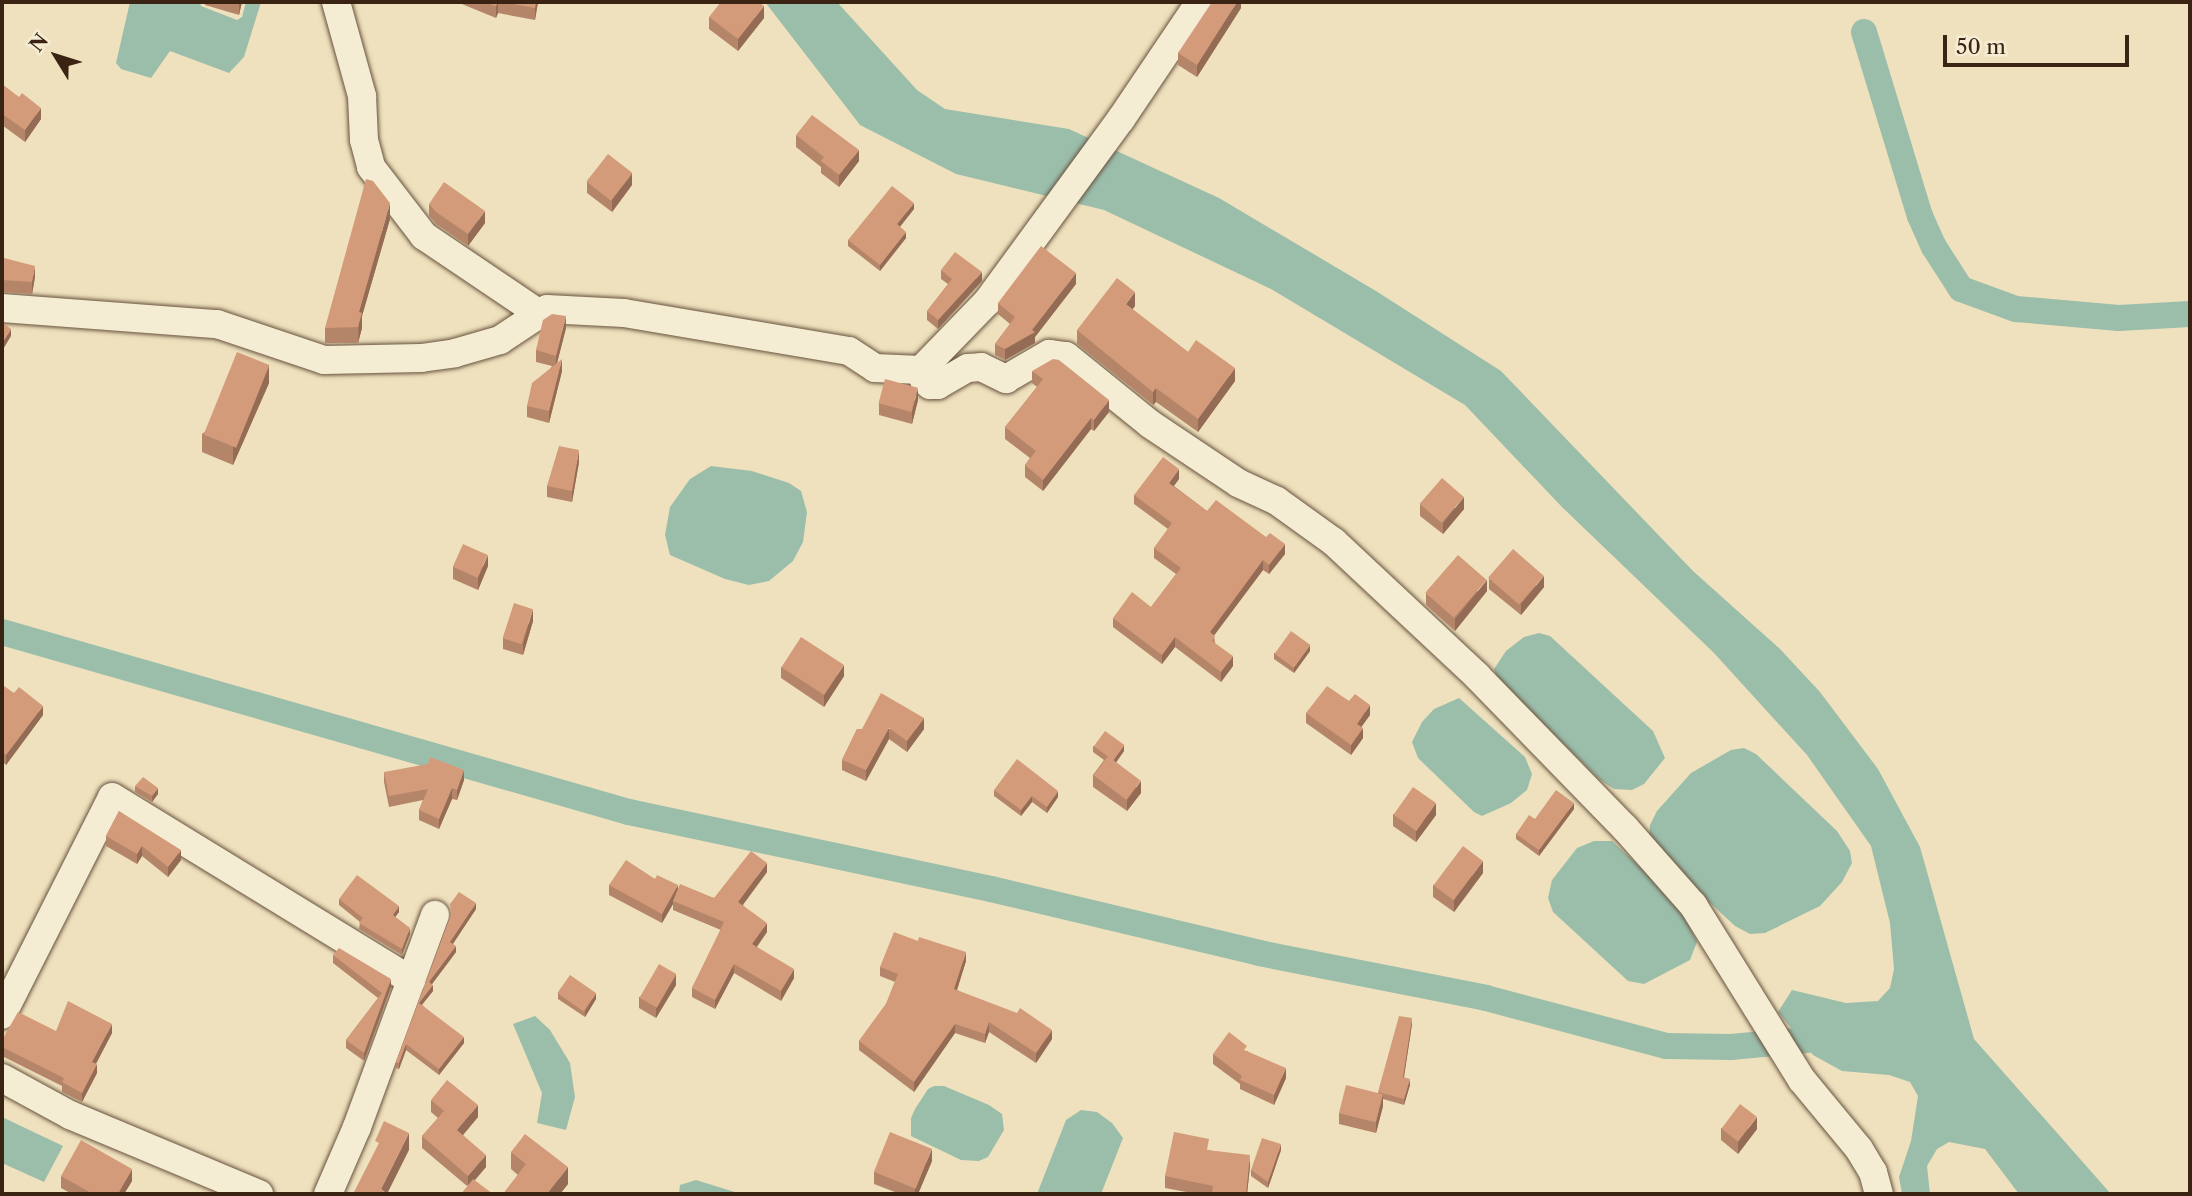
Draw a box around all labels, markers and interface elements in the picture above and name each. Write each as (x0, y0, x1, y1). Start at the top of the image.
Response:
north arrow (21, 21, 91, 91)
scale bar (1947, 21, 2132, 65)
text: N (25, 29, 53, 56)
text: 50 m (1956, 34, 2006, 59)

